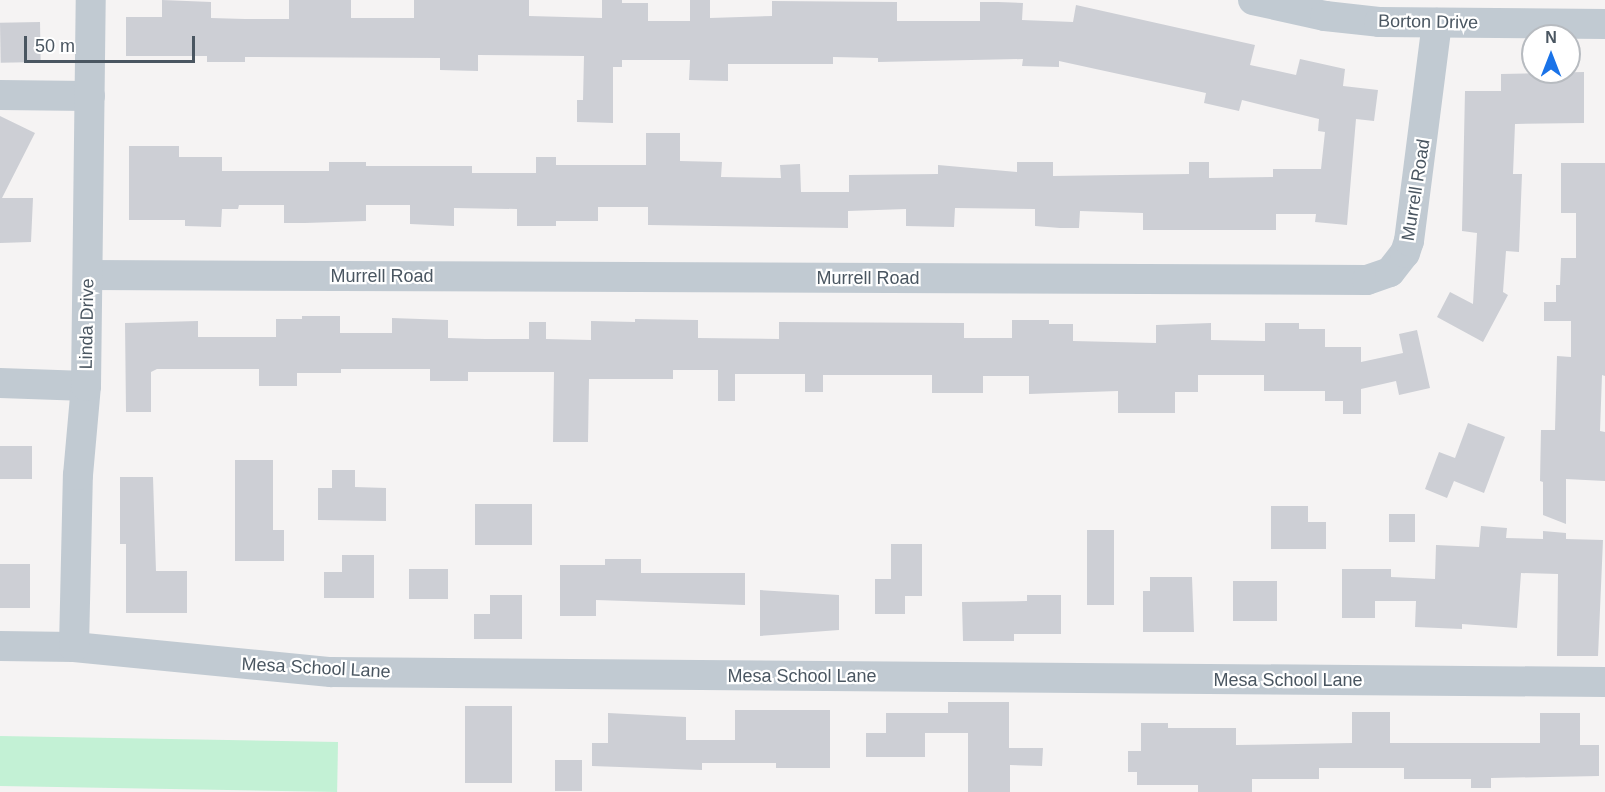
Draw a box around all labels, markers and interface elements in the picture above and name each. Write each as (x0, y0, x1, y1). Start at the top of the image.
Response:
street label: Borton Drive (1378, 10, 1478, 34)
scale bar (27, 24, 198, 62)
north arrow (1521, 24, 1581, 84)
text: N (1545, 29, 1557, 46)
text: 50 m (35, 36, 75, 56)
street label: Murrell Road (1397, 137, 1435, 243)
street label: Murrell Road (330, 265, 434, 287)
street label: Murrell Road (816, 267, 920, 289)
street label: Linda Drive (75, 278, 99, 370)
street label: Mesa School Lane (241, 653, 391, 683)
street label: Mesa School Lane (727, 665, 877, 687)
street label: Mesa School Lane (1213, 669, 1363, 691)

